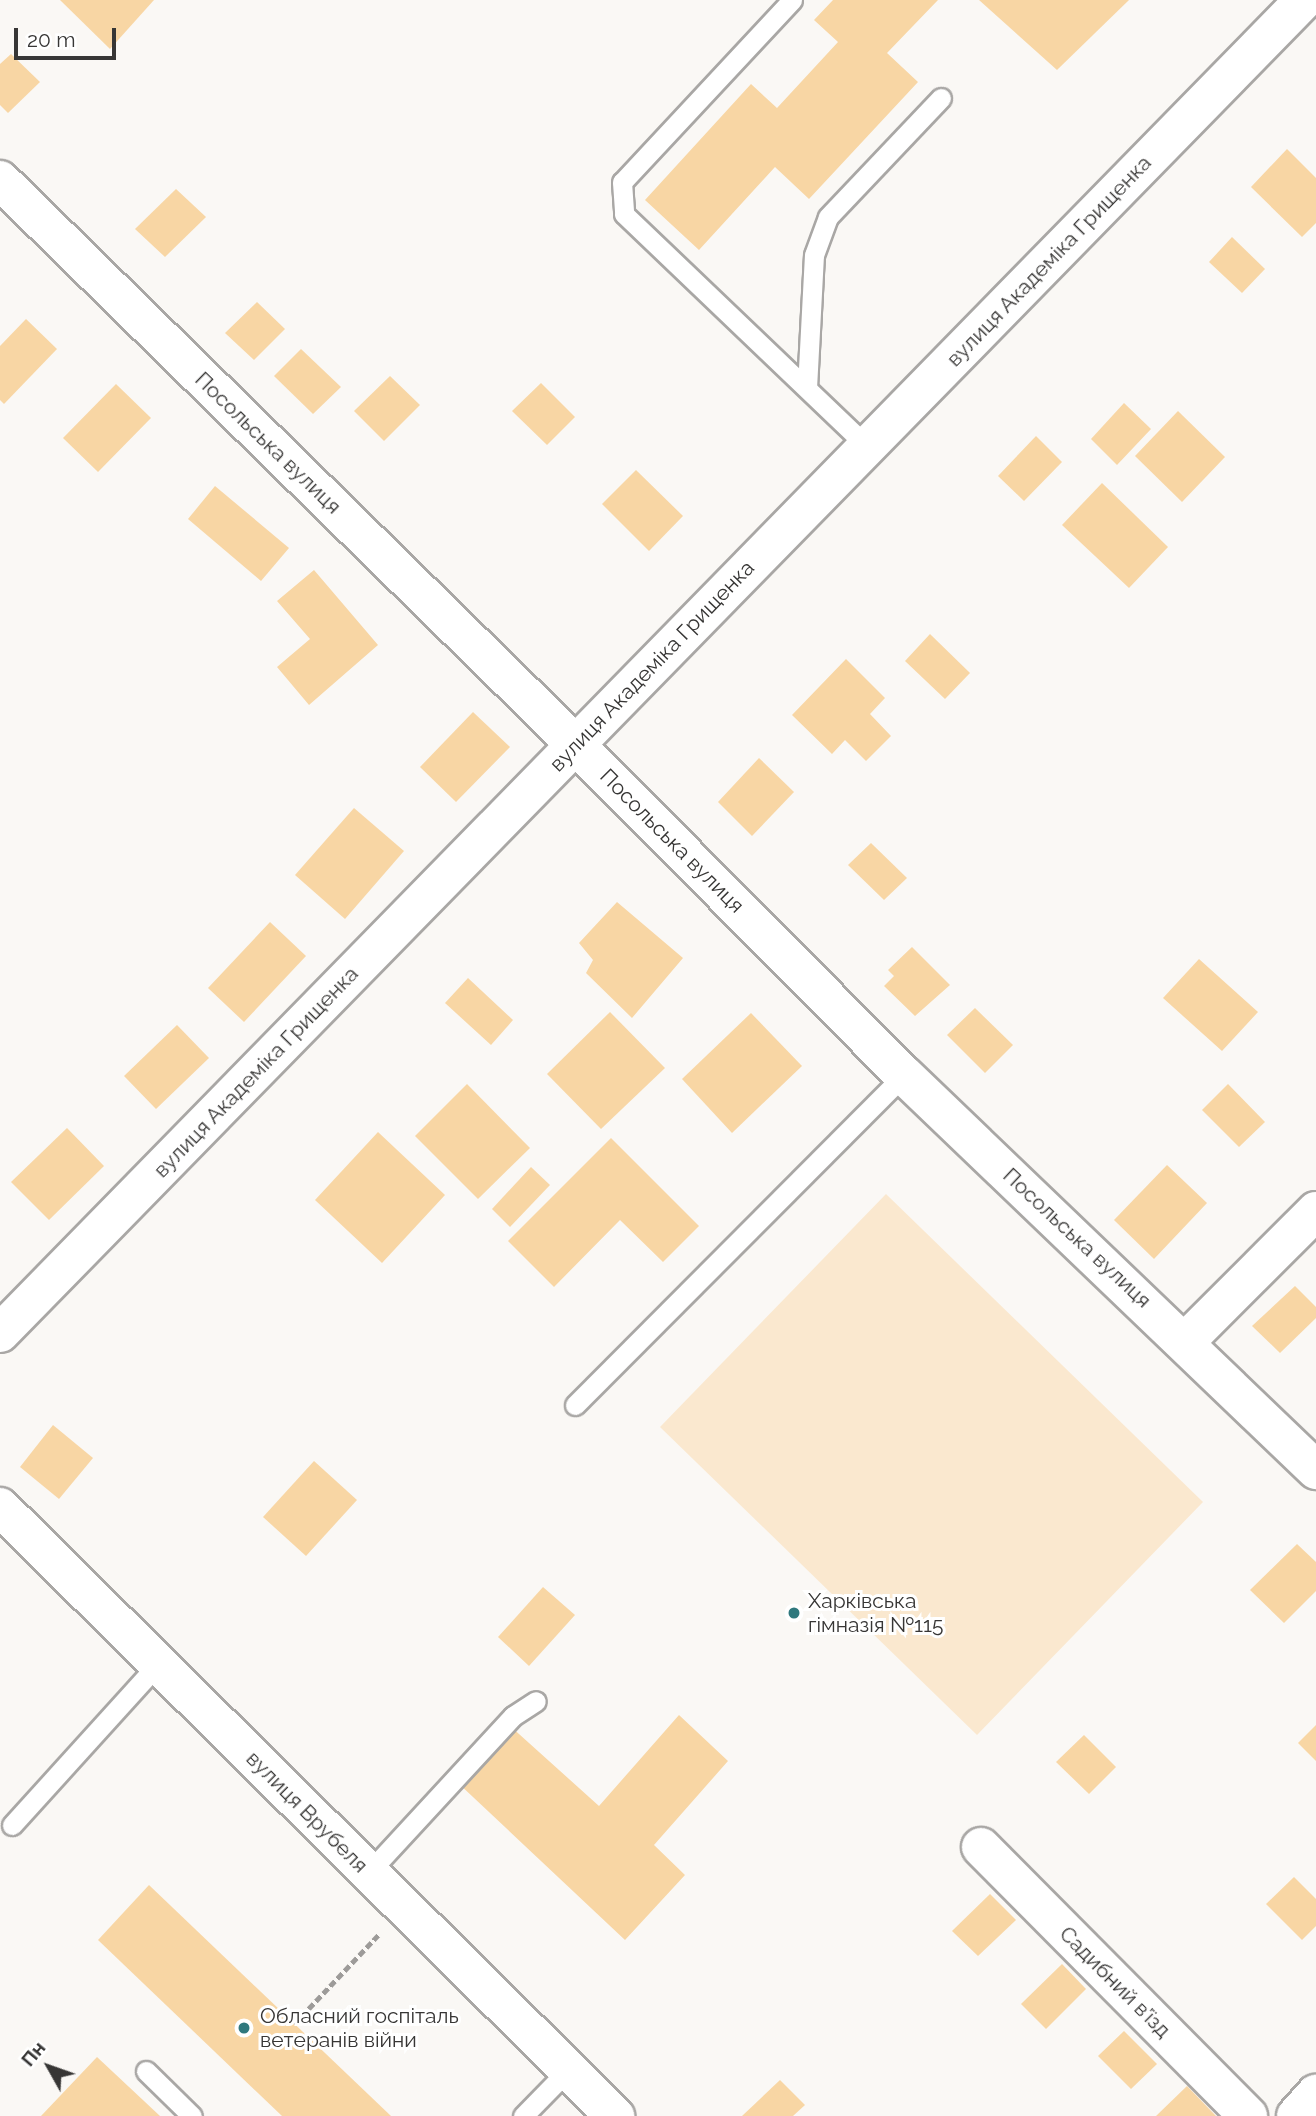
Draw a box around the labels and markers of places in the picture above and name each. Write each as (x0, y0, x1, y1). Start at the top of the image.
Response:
place label: Харківська гімназія №115 (808, 1588, 943, 1638)
marker: Харківська гімназія №115 (786, 1605, 802, 1621)
place label: Обласний госпіталь ветеранів війни (260, 2003, 459, 2053)
marker: Обласний госпіталь ветеранів війни (234, 2018, 254, 2038)

